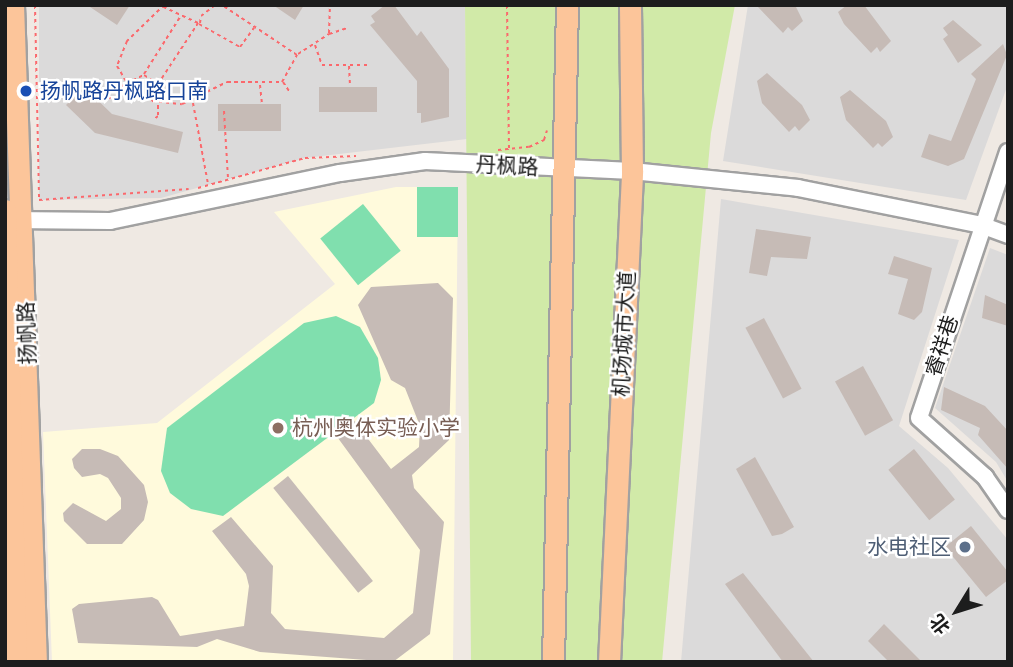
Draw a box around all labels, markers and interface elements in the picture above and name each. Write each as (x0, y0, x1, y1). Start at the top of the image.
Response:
place label: 扬帆路丹枫路口南 (40, 78, 208, 104)
marker: 扬帆路丹枫路口南 (18, 83, 34, 99)
street label: 丹枫路 (475, 152, 539, 180)
street label: 机场城市大道 (608, 270, 640, 398)
street label: 扬帆路 (13, 301, 41, 365)
street label: 睿祥巷 (920, 312, 964, 380)
place label: 杭州奥体实验小学 (292, 415, 460, 441)
marker: 杭州奥体实验小学 (270, 420, 286, 436)
place label: 水电社区 (867, 534, 951, 560)
marker: 水电社区 (957, 539, 973, 555)
north arrow (922, 576, 992, 646)
text: 北 (924, 609, 956, 639)

